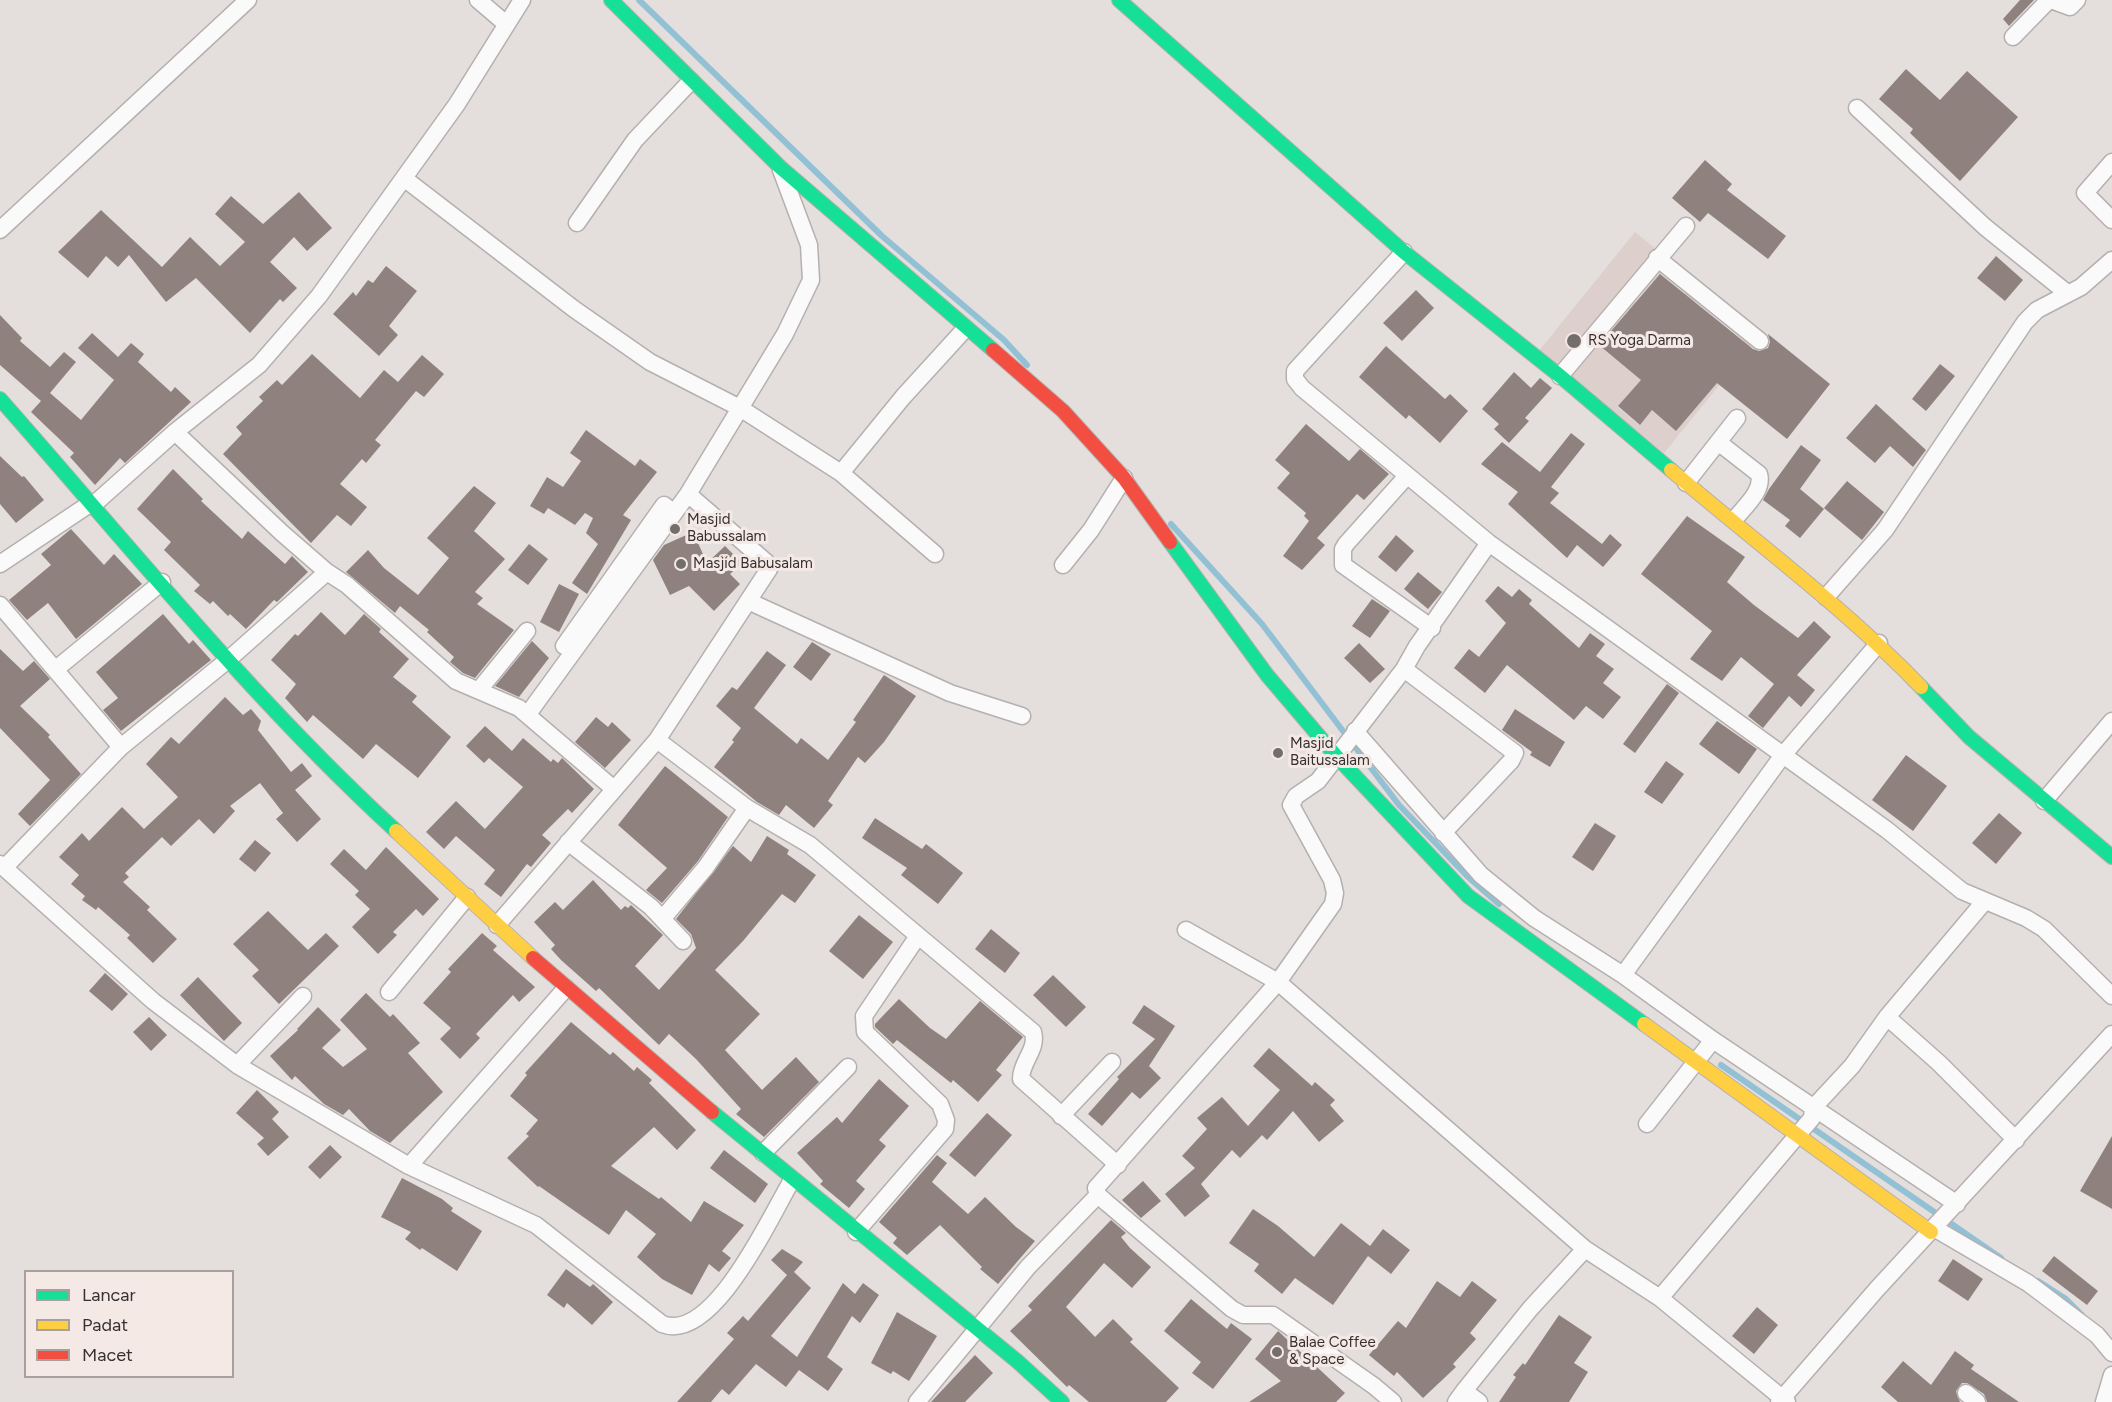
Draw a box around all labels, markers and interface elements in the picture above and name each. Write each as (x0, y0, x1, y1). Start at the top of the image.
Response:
marker: RS Yoga Darma (1565, 332, 1583, 350)
place label: RS Yoga Darma (1588, 332, 1691, 350)
place label: Masjid Babussalam (687, 511, 766, 546)
marker: Masjid Babussalam (668, 522, 682, 536)
place label: Masjid Babusalam (693, 555, 813, 573)
marker: Masjid Babusalam (674, 557, 688, 571)
place label: Masjid Baitussalam (1290, 735, 1370, 770)
marker: Masjid Baitussalam (1271, 746, 1285, 760)
legend (24, 1270, 234, 1378)
text: Lancar (82, 1284, 136, 1306)
text: Padat (82, 1314, 128, 1336)
place label: Balae Coffee & Space (1289, 1334, 1376, 1369)
text: Macet (82, 1344, 133, 1366)
marker: Balae Coffee & Space (1270, 1345, 1284, 1359)

